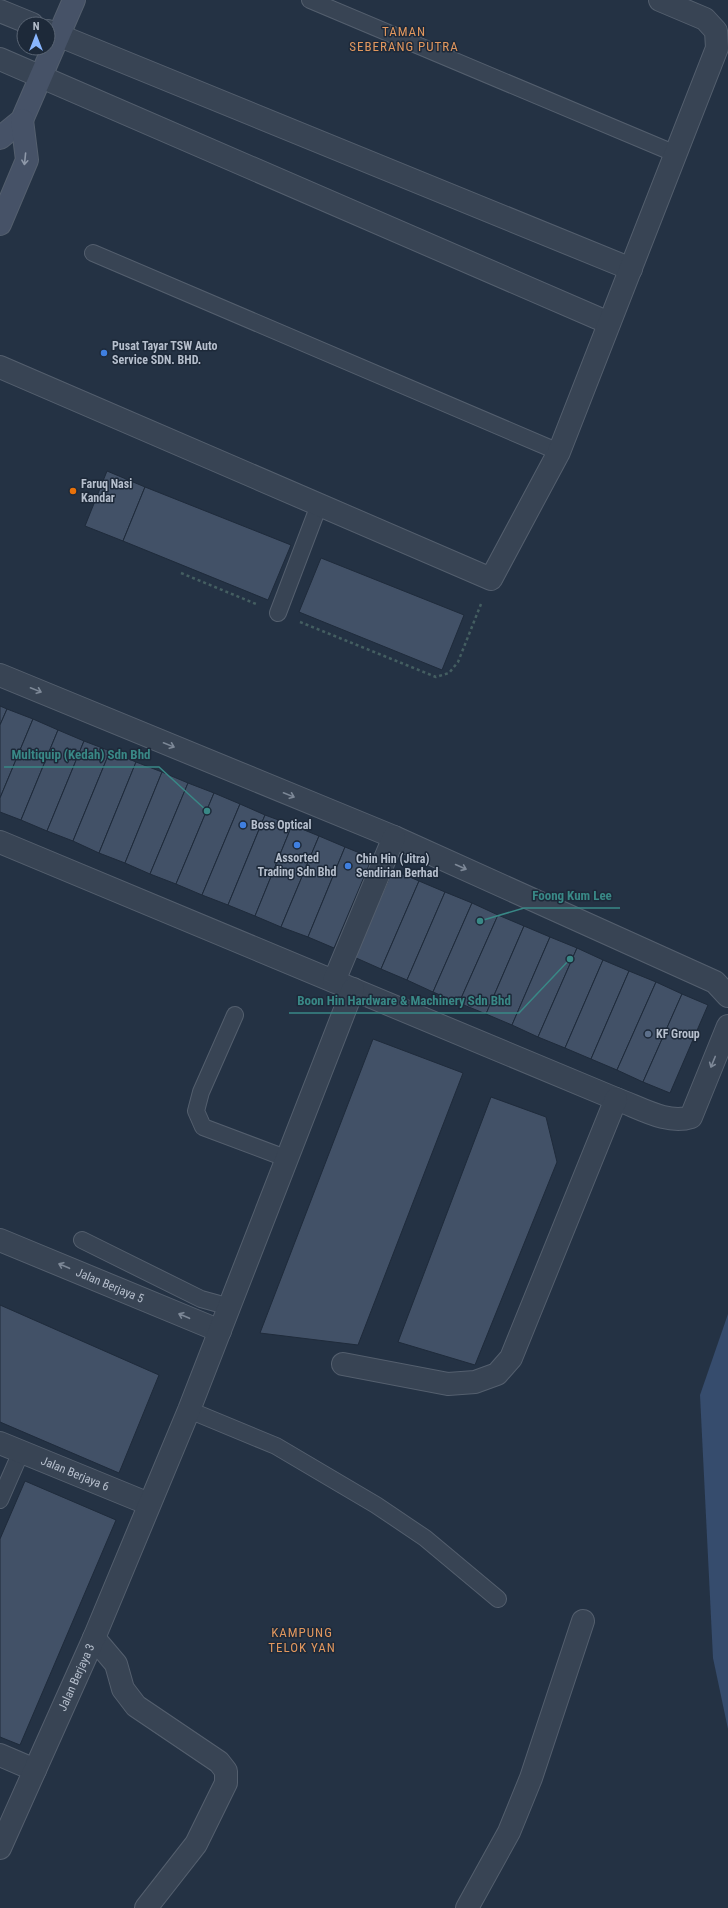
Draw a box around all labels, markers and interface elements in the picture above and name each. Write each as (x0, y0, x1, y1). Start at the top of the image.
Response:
north arrow (16, 16, 56, 56)
text: N (33, 20, 40, 33)
district label: TAMAN SEBERANG PUTRA (349, 24, 459, 54)
one-way arrow (22, 152, 29, 165)
place label: Pusat Tayar TSW Auto Service SDN. BHD. (112, 339, 217, 367)
marker: Pusat Tayar TSW Auto Service SDN. BHD. (99, 348, 109, 358)
place label: Faruq Nasi Kandar (81, 477, 132, 505)
marker: Faruq Nasi Kandar (68, 486, 78, 496)
one-way arrow (30, 687, 42, 694)
callout: Multiquip (Kedah) Sdn Bhd (4, 742, 159, 767)
one-way arrow (163, 742, 175, 749)
text: Multiquip (Kedah) Sdn Bhd (12, 747, 150, 762)
one-way arrow (283, 791, 295, 799)
place label: Boss Optical (251, 818, 311, 832)
marker: Boss Optical (238, 820, 248, 830)
marker: Assorted Trading Sdn Bhd (292, 840, 302, 850)
place label: Assorted Trading Sdn Bhd (258, 851, 337, 879)
place label: Chin Hin (Jitra) Sendirian Berhad (356, 852, 438, 880)
marker: Chin Hin (Jitra) Sendirian Berhad (343, 861, 353, 871)
one-way arrow (454, 864, 466, 872)
callout: Foong Kum Lee (524, 883, 620, 908)
text: Foong Kum Lee (532, 888, 612, 903)
callout: Boon Hin Hardware & Machinery Sdn Bhd (289, 988, 519, 1013)
text: Boon Hin Hardware & Machinery Sdn Bhd (297, 993, 511, 1008)
place label: KF Group (656, 1027, 700, 1041)
marker: KF Group (643, 1029, 653, 1039)
one-way arrow (709, 1056, 716, 1068)
one-way arrow (59, 1262, 71, 1270)
street label: Jalan Berjaya 5 (74, 1265, 146, 1306)
one-way arrow (179, 1312, 191, 1320)
street label: Jalan Berjaya 6 (39, 1454, 111, 1494)
district label: KAMPUNG TELOK YAN (268, 1625, 336, 1655)
street label: Jalan Berjaya 3 (55, 1641, 98, 1713)

